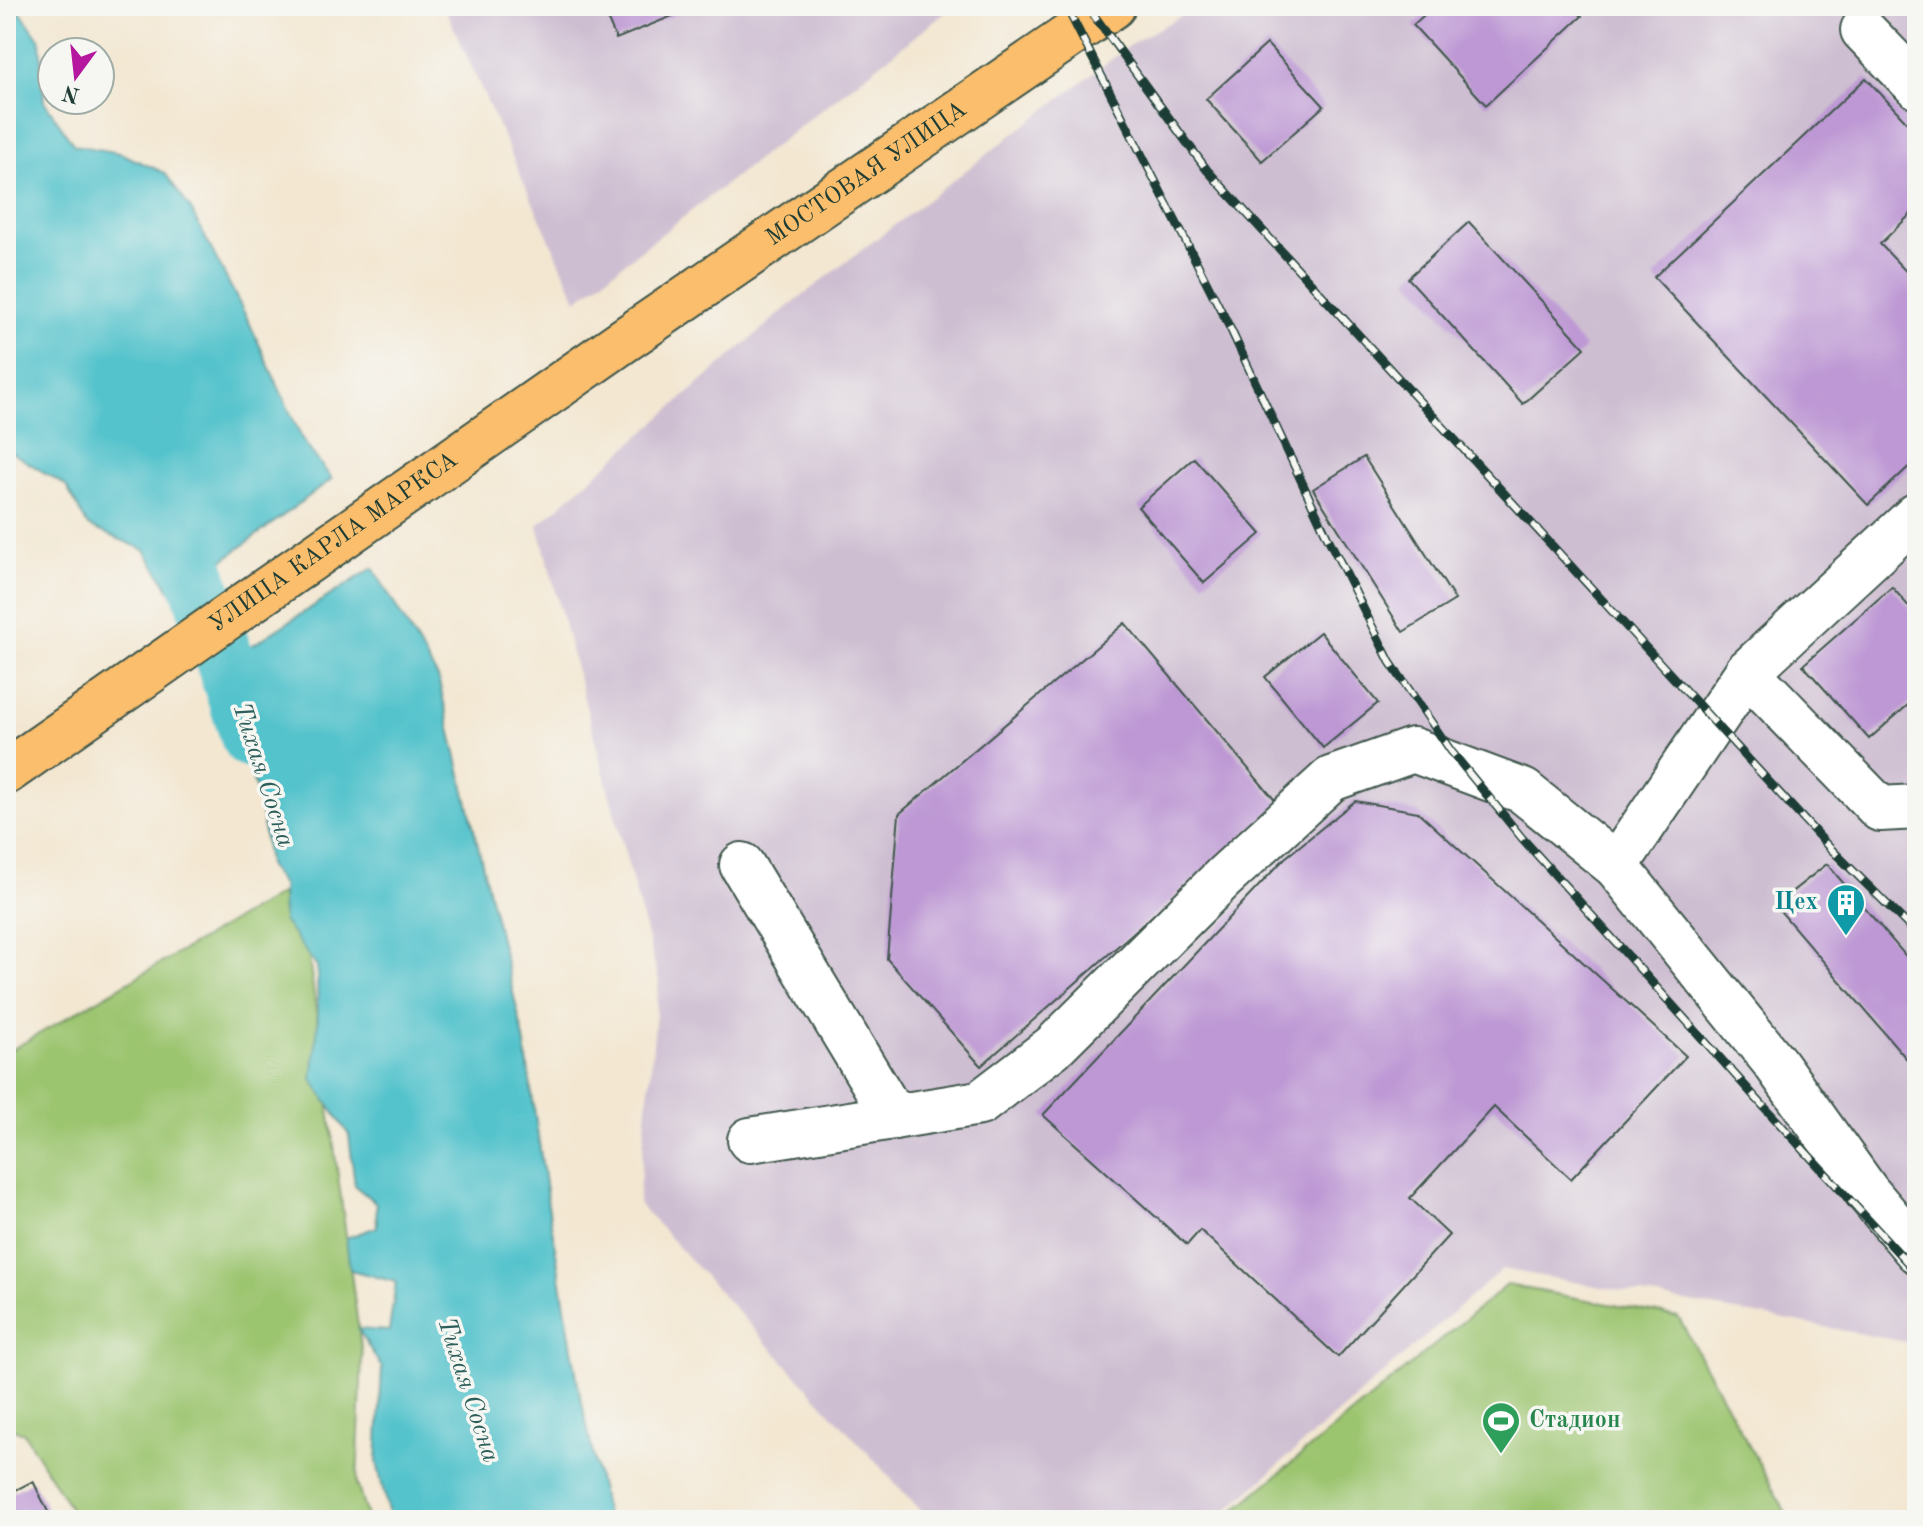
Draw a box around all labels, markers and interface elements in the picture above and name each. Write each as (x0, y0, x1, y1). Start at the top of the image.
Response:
north arrow (36, 36, 116, 116)
text: N (60, 81, 82, 106)
street label: МОСТОВАЯ УЛИЦА (762, 98, 971, 251)
street label: УЛИЦА КАРЛА МАРКСА (205, 448, 463, 638)
water label: Тихая Сосна (227, 699, 299, 851)
building icon: Цех (1825, 882, 1867, 937)
place label: Цех (1774, 891, 1818, 915)
water label: Тихая Сосна (432, 1314, 504, 1466)
sports icon: Стадион (1480, 1400, 1522, 1455)
place label: Стадион (1529, 1409, 1621, 1433)

